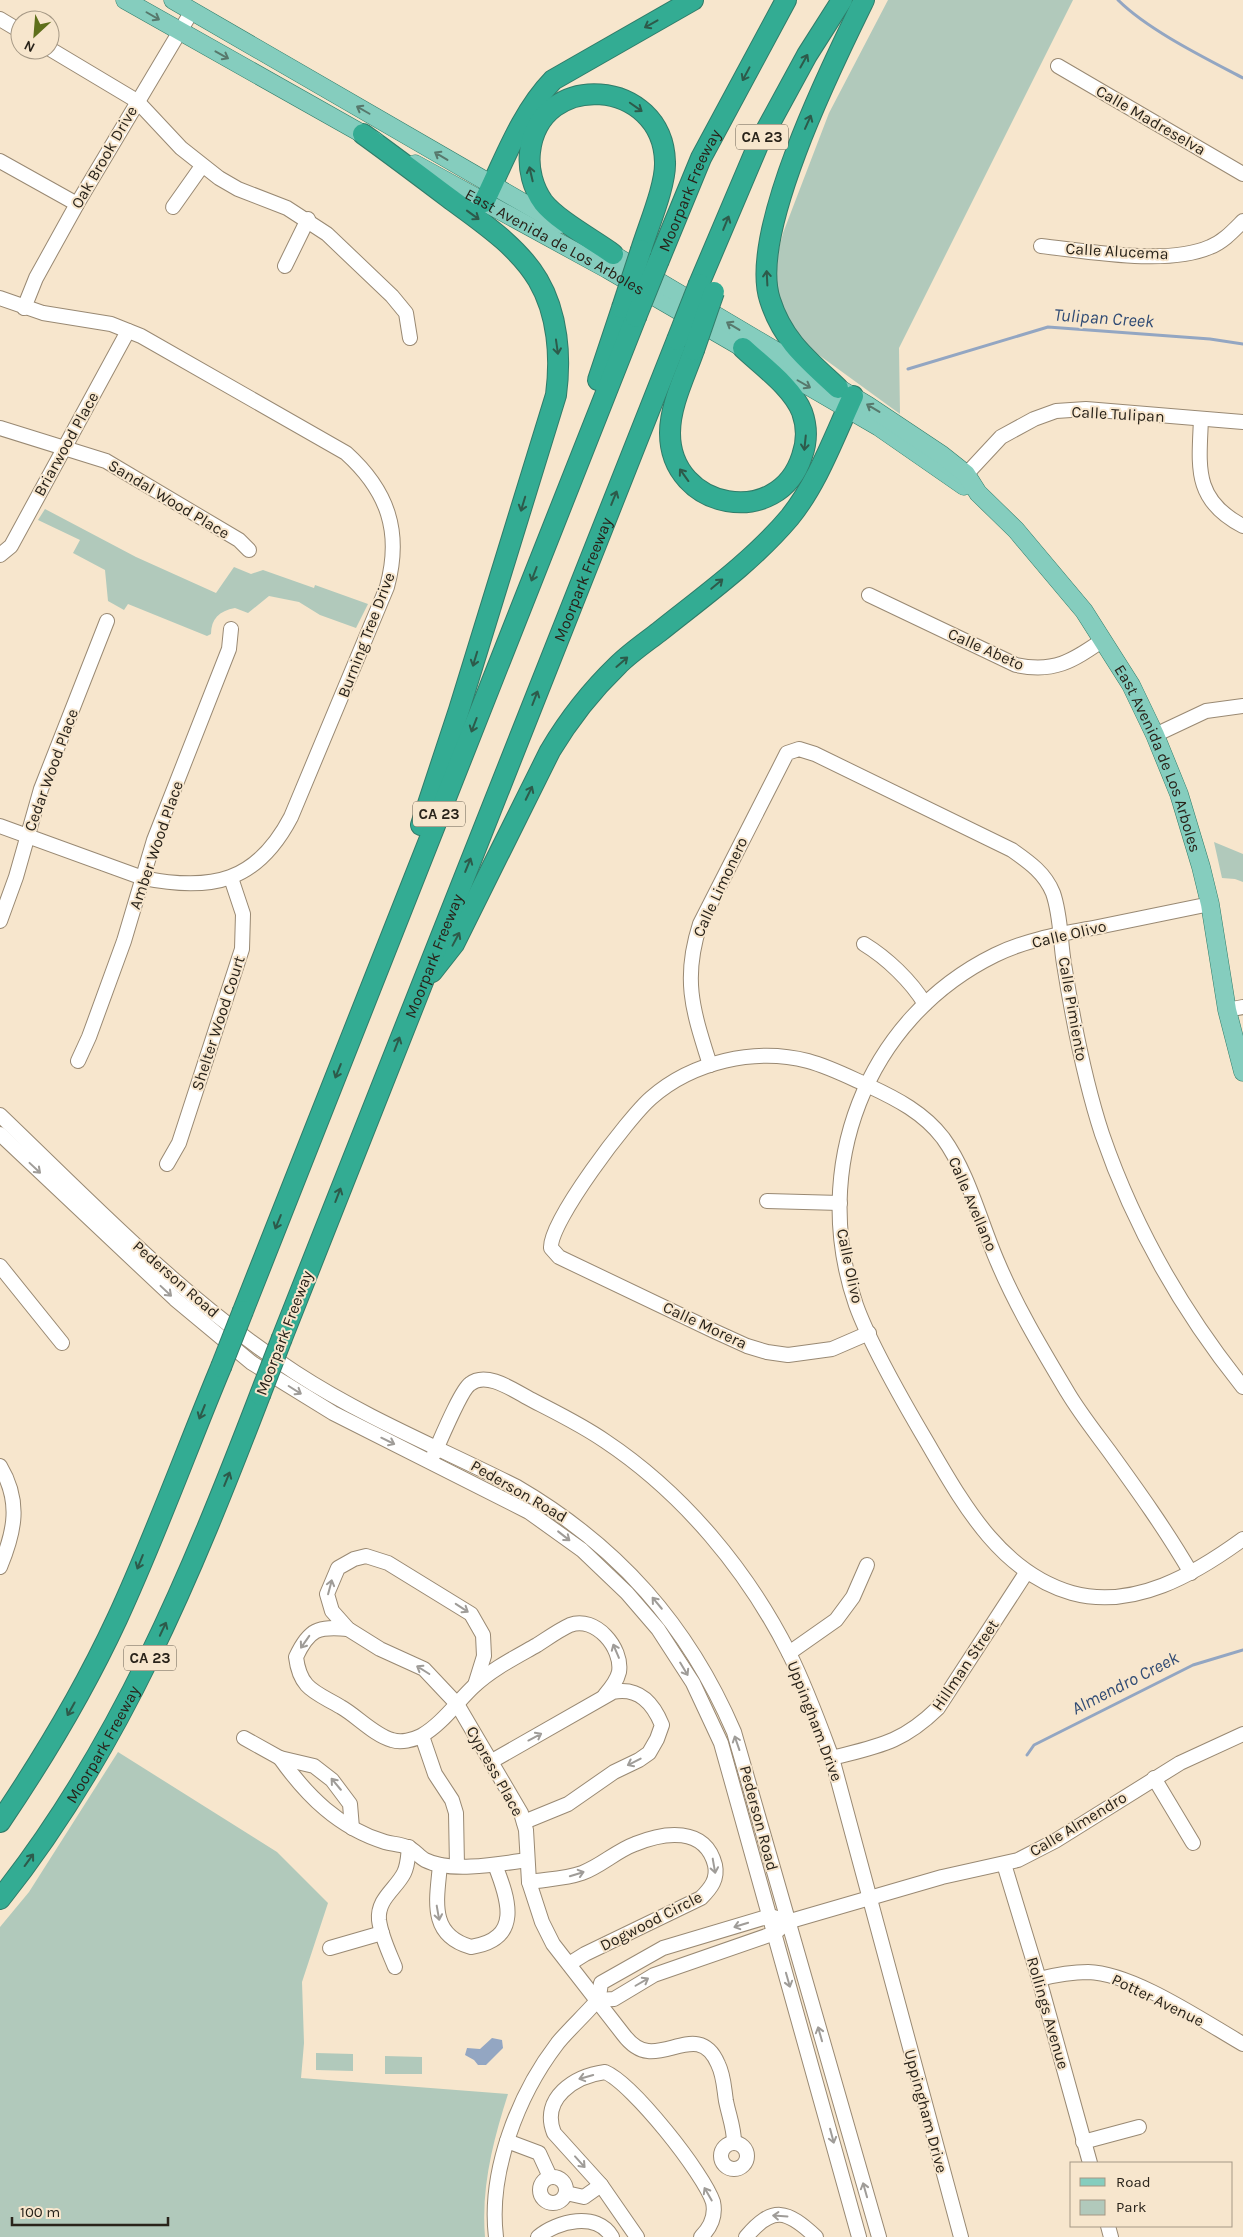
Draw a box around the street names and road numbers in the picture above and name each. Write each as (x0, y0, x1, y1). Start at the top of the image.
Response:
street label: Calle Madreselva (1093, 81, 1209, 159)
street label: Oak Brook Drive (67, 102, 141, 212)
road number: CA 23 (736, 124, 788, 150)
street label: Moorpark Freeway (654, 125, 725, 254)
street label: East Avenida de Los Arboles (462, 184, 648, 298)
street label: Calle Alucema (1065, 239, 1169, 263)
street label: Briarwood Place (30, 389, 102, 499)
street label: Calle Tulipan (1071, 402, 1165, 426)
street label: Sandal Wood Place (105, 455, 233, 543)
street label: Moorpark Freeway (549, 514, 616, 644)
street label: Burning Tree Drive (333, 570, 399, 700)
street label: Calle Abeto (945, 624, 1027, 674)
street label: East Avenida de Los Arboles (1111, 661, 1205, 854)
street label: Cedar Wood Place (20, 706, 82, 834)
street label: Amber Wood Place (125, 778, 187, 912)
road number: CA 23 (413, 802, 465, 826)
street label: Calle Limonero (689, 834, 751, 940)
street label: Moorpark Freeway (400, 890, 467, 1021)
street label: Calle Olivo (1030, 916, 1108, 952)
street label: Shelter Wood Court (187, 953, 249, 1093)
street label: Calle Pimiento (1054, 955, 1092, 1063)
street label: Calle Avellano (945, 1154, 1001, 1254)
street label: Calle Olivo (833, 1227, 867, 1305)
street label: Pederson Road (129, 1236, 223, 1322)
street label: Moorpark Freeway (251, 1267, 317, 1398)
street label: Calle Morera (660, 1297, 750, 1353)
street label: Pederson Road (467, 1456, 571, 1526)
street label: Hillman Street (928, 1616, 1002, 1714)
road number: CA 23 (124, 1646, 176, 1670)
street label: Uppingham Drive (783, 1658, 847, 1784)
street label: Moorpark Freeway (61, 1682, 143, 1806)
street label: Cypress Place (462, 1723, 528, 1819)
street label: Pederson Road (736, 1763, 782, 1873)
street label: Calle Almendro (1026, 1787, 1130, 1861)
street label: Dogwood Circle (597, 1887, 705, 1955)
street label: Rollings Avenue (1023, 1955, 1073, 2071)
street label: Potter Avenue (1109, 1970, 1207, 2030)
street label: Uppingham Drive (900, 2047, 952, 2175)

